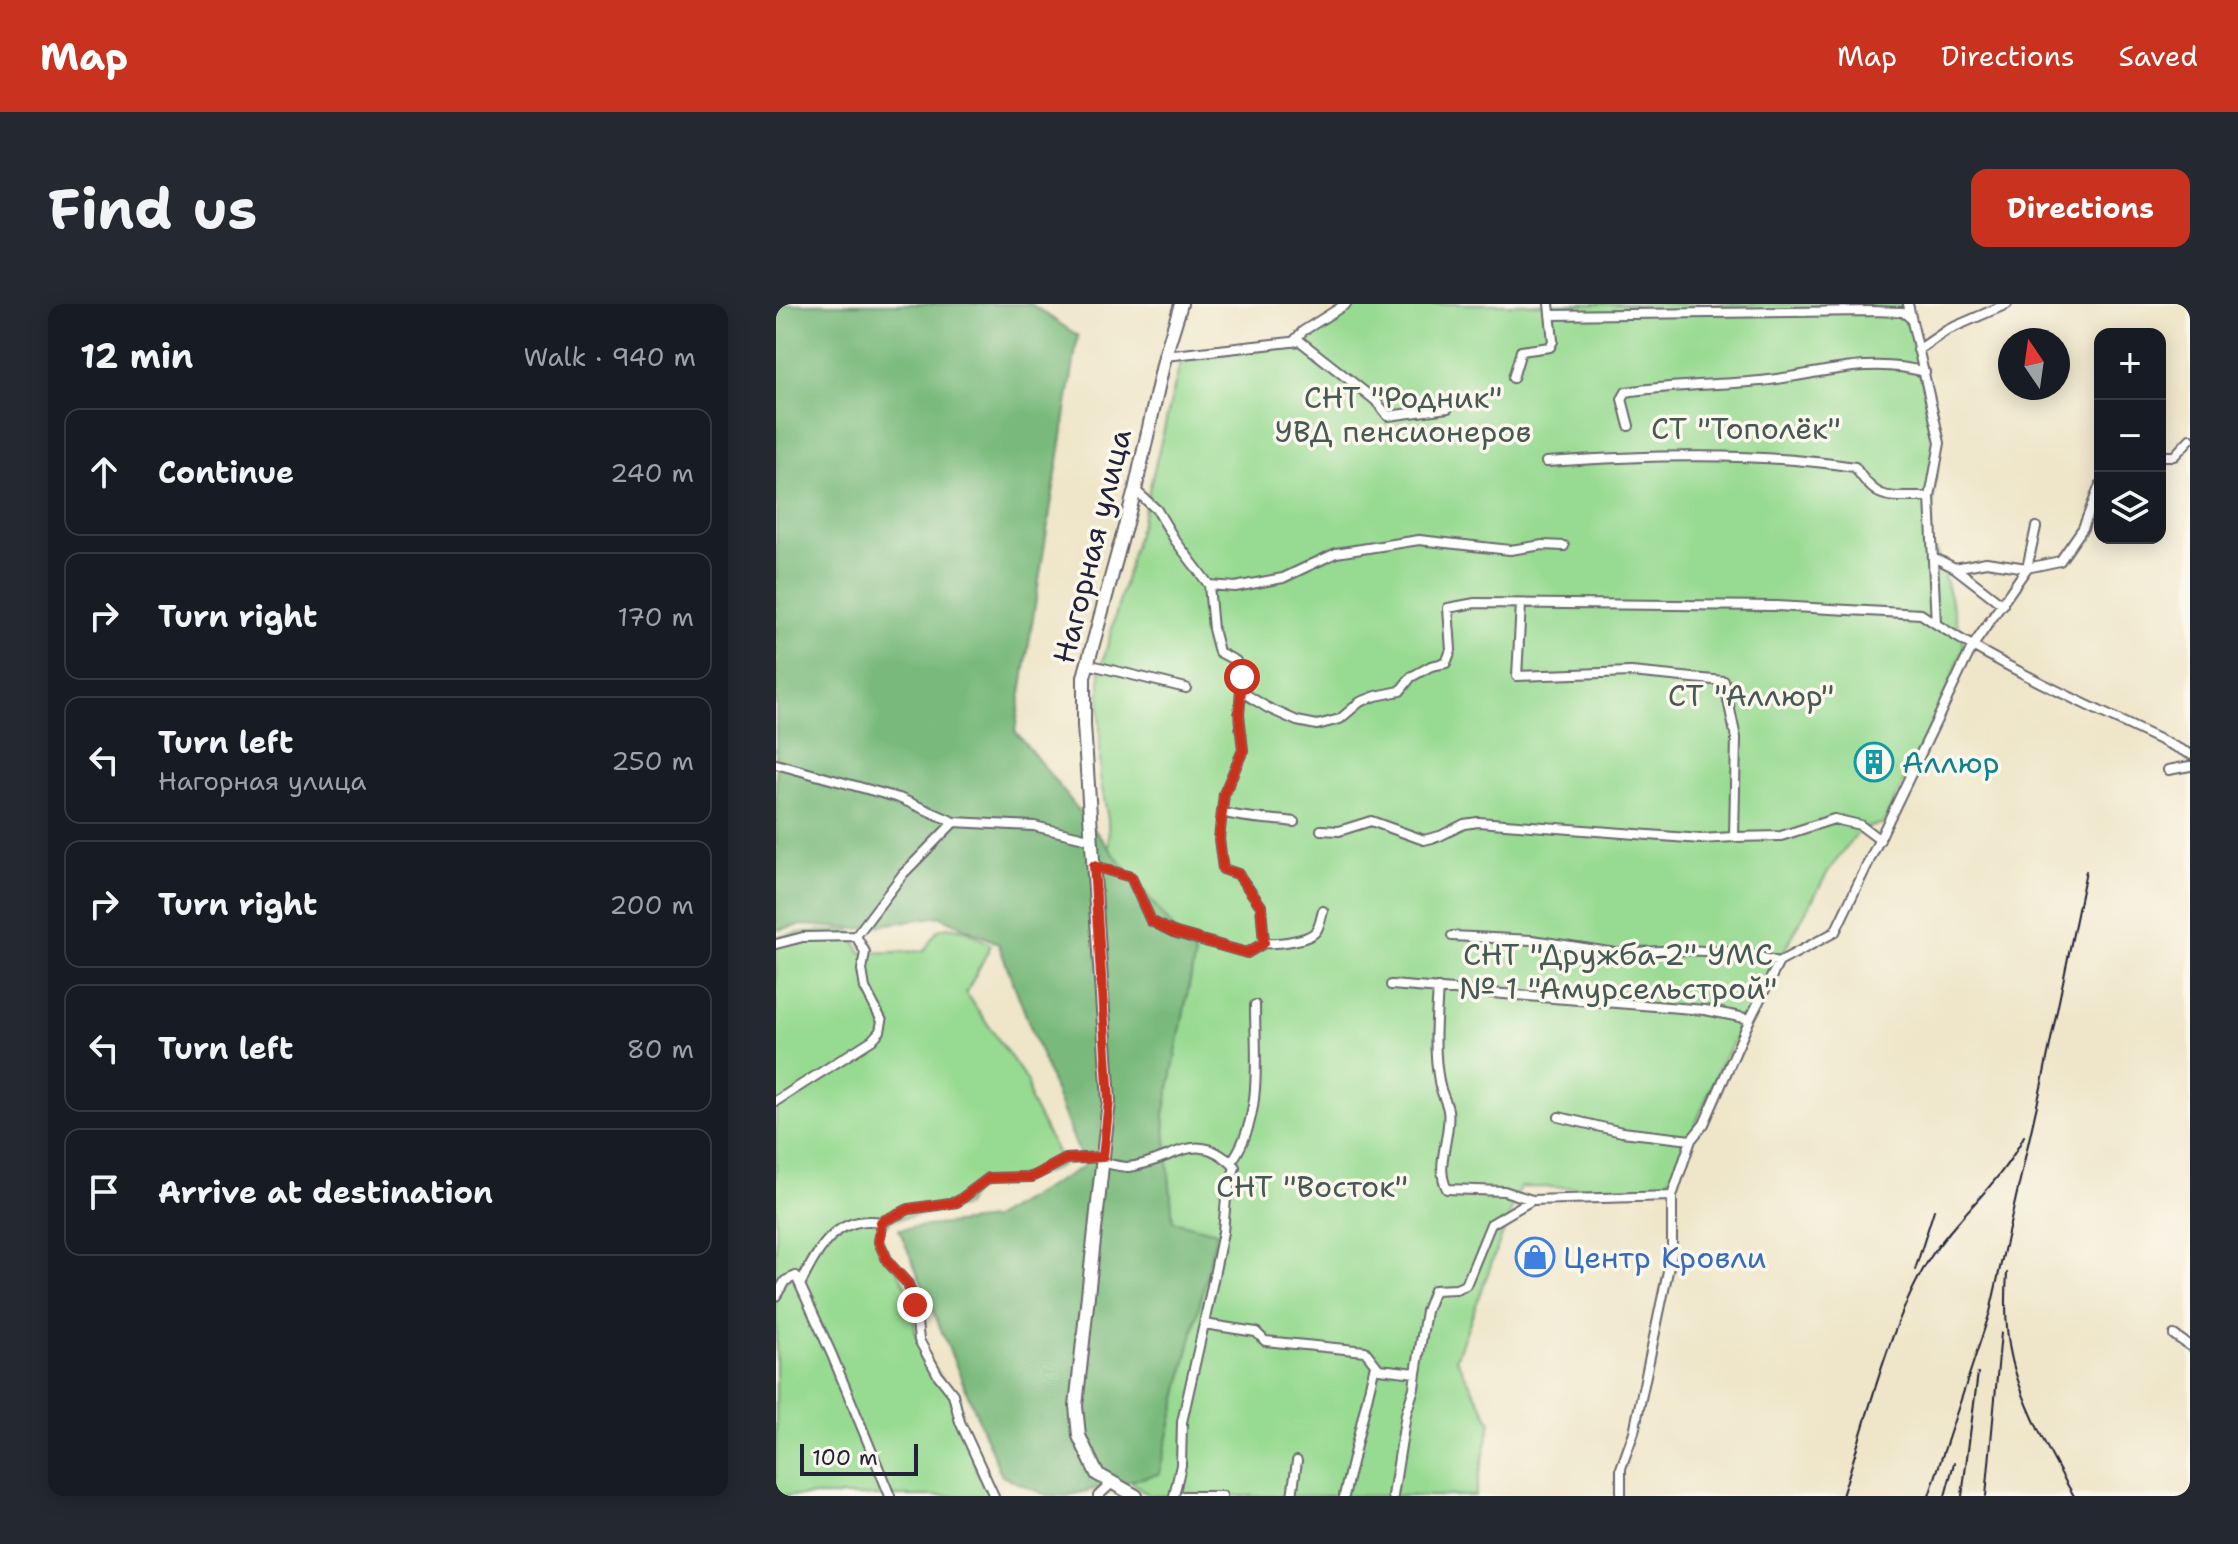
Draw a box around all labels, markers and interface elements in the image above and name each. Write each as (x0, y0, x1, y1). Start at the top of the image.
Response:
text: Map (40, 31, 128, 82)
text: Map (1837, 37, 1897, 75)
text: Directions (1941, 37, 2075, 75)
text: Saved (2119, 37, 2198, 75)
button: Directions (1971, 169, 2190, 247)
text: Find us (48, 171, 257, 246)
north arrow (1998, 328, 2070, 400)
map controls (2094, 328, 2166, 544)
button: + (2094, 328, 2166, 400)
text: 12 min (80, 333, 193, 379)
text: Walk · 940 m (524, 339, 696, 374)
park label: СНТ "Родник" УВД пенсионеров (1275, 377, 1531, 452)
button: − (2094, 400, 2166, 472)
park label: СТ "Тополёк" (1651, 408, 1841, 449)
street label: Нагорная улица (1043, 424, 1141, 668)
icon: ahead (82, 450, 126, 494)
text: Continue (158, 452, 294, 493)
text: 240 m (610, 455, 694, 490)
button: layers (2094, 472, 2166, 544)
icon: right (82, 594, 126, 638)
text: Turn right (158, 596, 317, 637)
text: 170 m (617, 599, 694, 634)
route start (1224, 659, 1260, 695)
park label: СТ "Аллюр" (1668, 675, 1834, 716)
text: Turn left (158, 722, 293, 763)
icon: left (82, 738, 126, 782)
building icon: Аллюр (1853, 741, 1895, 783)
place label: Аллюр (1902, 742, 2000, 783)
text: 250 m (611, 743, 694, 778)
text: Нагорная улица (158, 763, 366, 798)
icon: right (82, 882, 126, 926)
text: Turn right (158, 884, 317, 925)
text: 200 m (609, 887, 694, 922)
park label: СНТ "Дружба-2" УМС № 1 "Амурсельстрой" (1459, 934, 1777, 1009)
icon: left (82, 1026, 126, 1070)
text: Turn left (158, 1028, 293, 1069)
text: 80 m (627, 1031, 694, 1066)
park label: СНТ "Восток" (1216, 1166, 1408, 1207)
icon: arrive (82, 1170, 126, 1214)
text: Arrive at destination (158, 1172, 493, 1213)
shop icon: Центр Кровли (1514, 1236, 1556, 1278)
place label: Центр Кровли (1563, 1237, 1766, 1278)
route end (897, 1287, 933, 1323)
scale bar (800, 1440, 918, 1476)
text: 100 m (812, 1443, 878, 1472)

